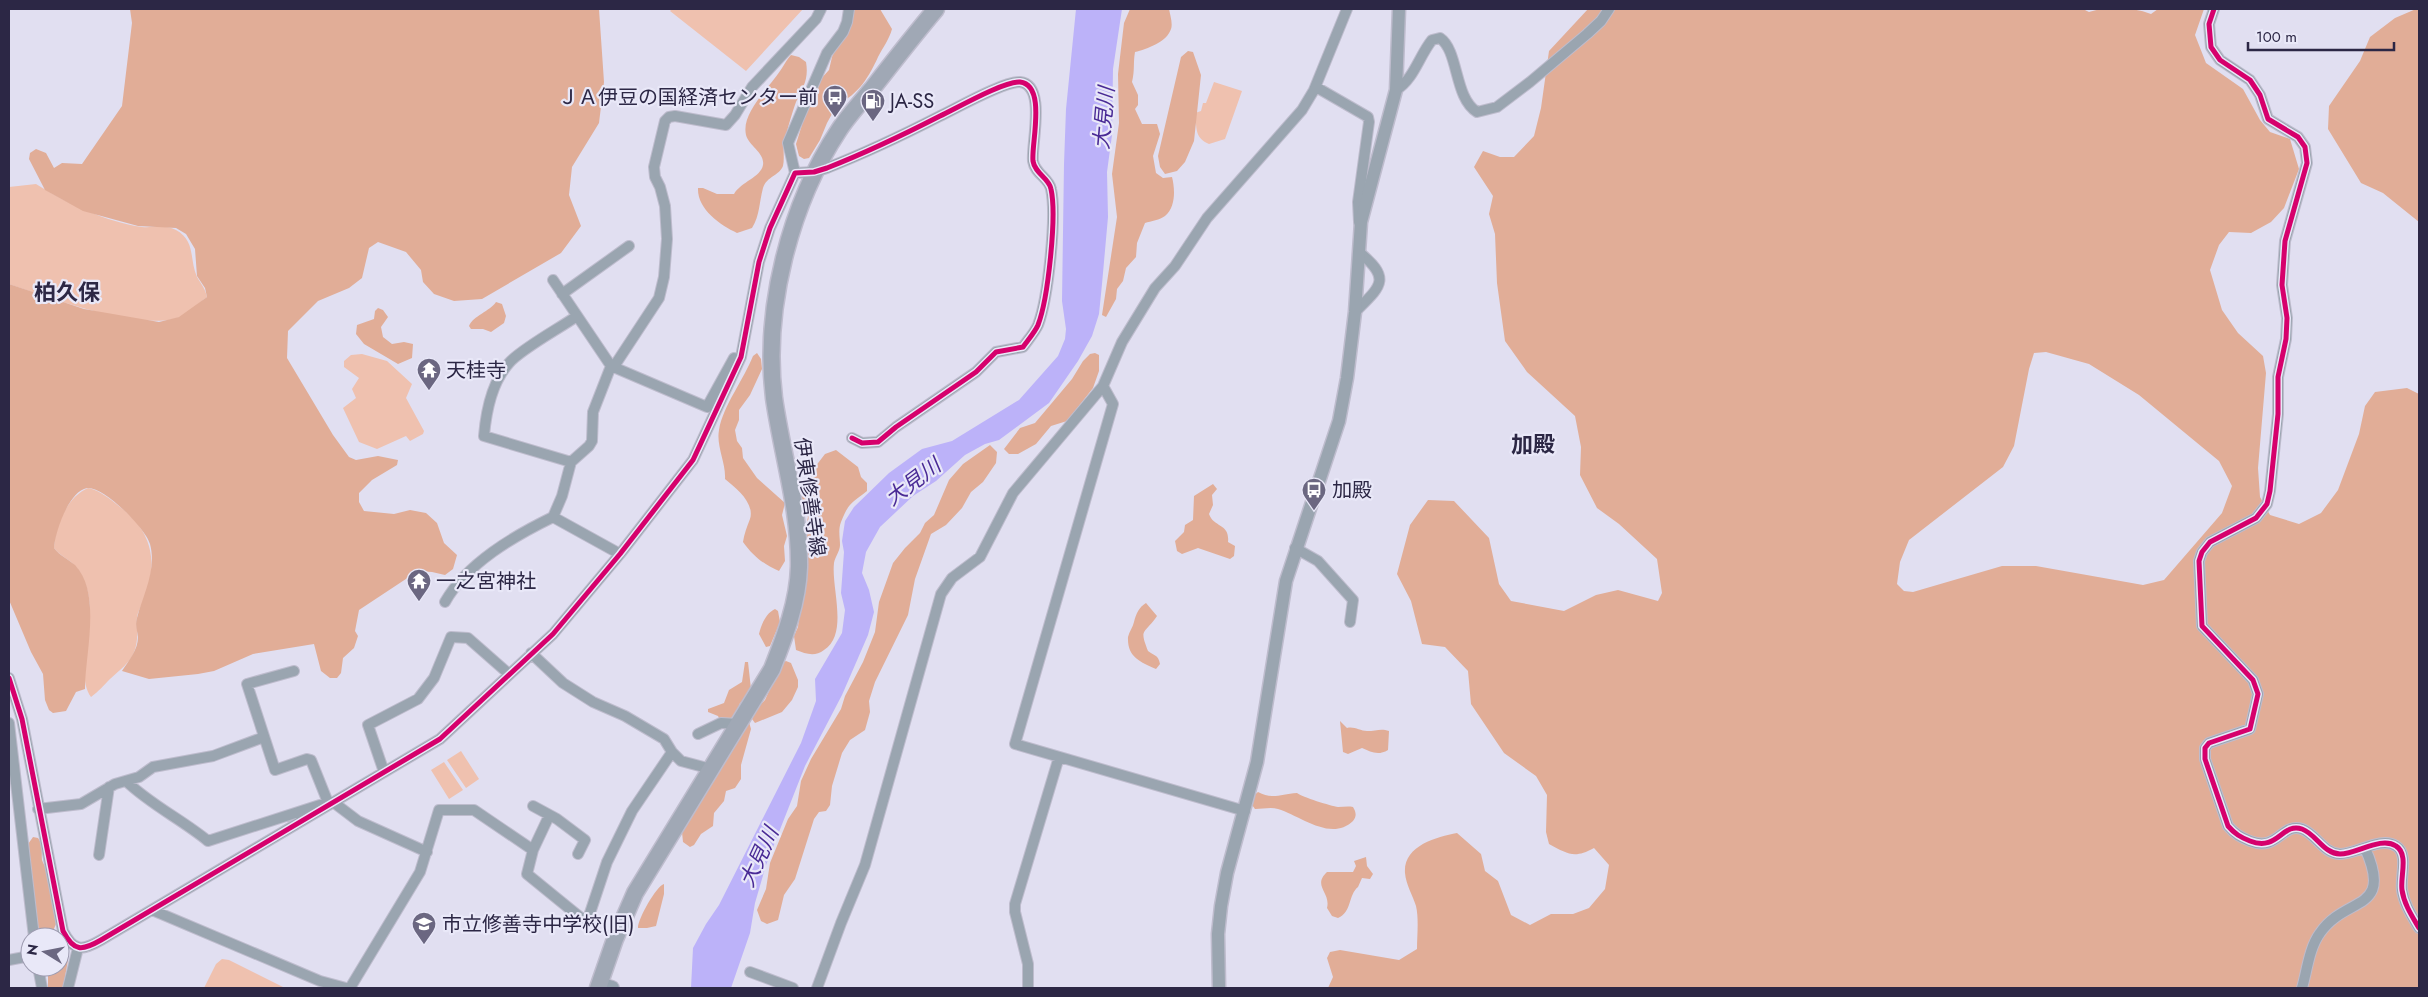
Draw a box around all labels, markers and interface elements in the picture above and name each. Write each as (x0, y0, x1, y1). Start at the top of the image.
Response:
scale bar (2248, 20, 2394, 52)
text: 100 m (2256, 26, 2297, 48)
place label: ＪＡ伊豆の国経済センター前 (558, 83, 818, 112)
water label: 大見川 (1086, 83, 1122, 151)
bus stop icon: ＪＡ伊豆の国経済センター前 (822, 84, 848, 118)
place label: JA-SS (887, 87, 934, 116)
fuel station icon: JA-SS (860, 88, 886, 122)
district label: 柏久保 (34, 276, 100, 308)
place label: 天桂寺 (446, 356, 506, 385)
temple icon: 天桂寺 (416, 357, 442, 391)
district label: 加殿 (1511, 428, 1555, 460)
street label: 伊東修善寺線 (787, 436, 832, 559)
water label: 大見川 (879, 450, 949, 513)
place label: 加殿 (1332, 476, 1372, 505)
bus stop icon: 加殿 (1301, 477, 1327, 511)
place label: 一之宮神社 (436, 567, 536, 596)
temple icon: 一之宮神社 (406, 568, 432, 602)
water label: 大見川 (732, 820, 787, 892)
place label: 市立修善寺中学校(旧) (442, 910, 634, 939)
school or university icon: 市立修善寺中学校(旧) (411, 911, 437, 945)
north arrow (20, 927, 70, 977)
text: N (21, 943, 43, 957)

